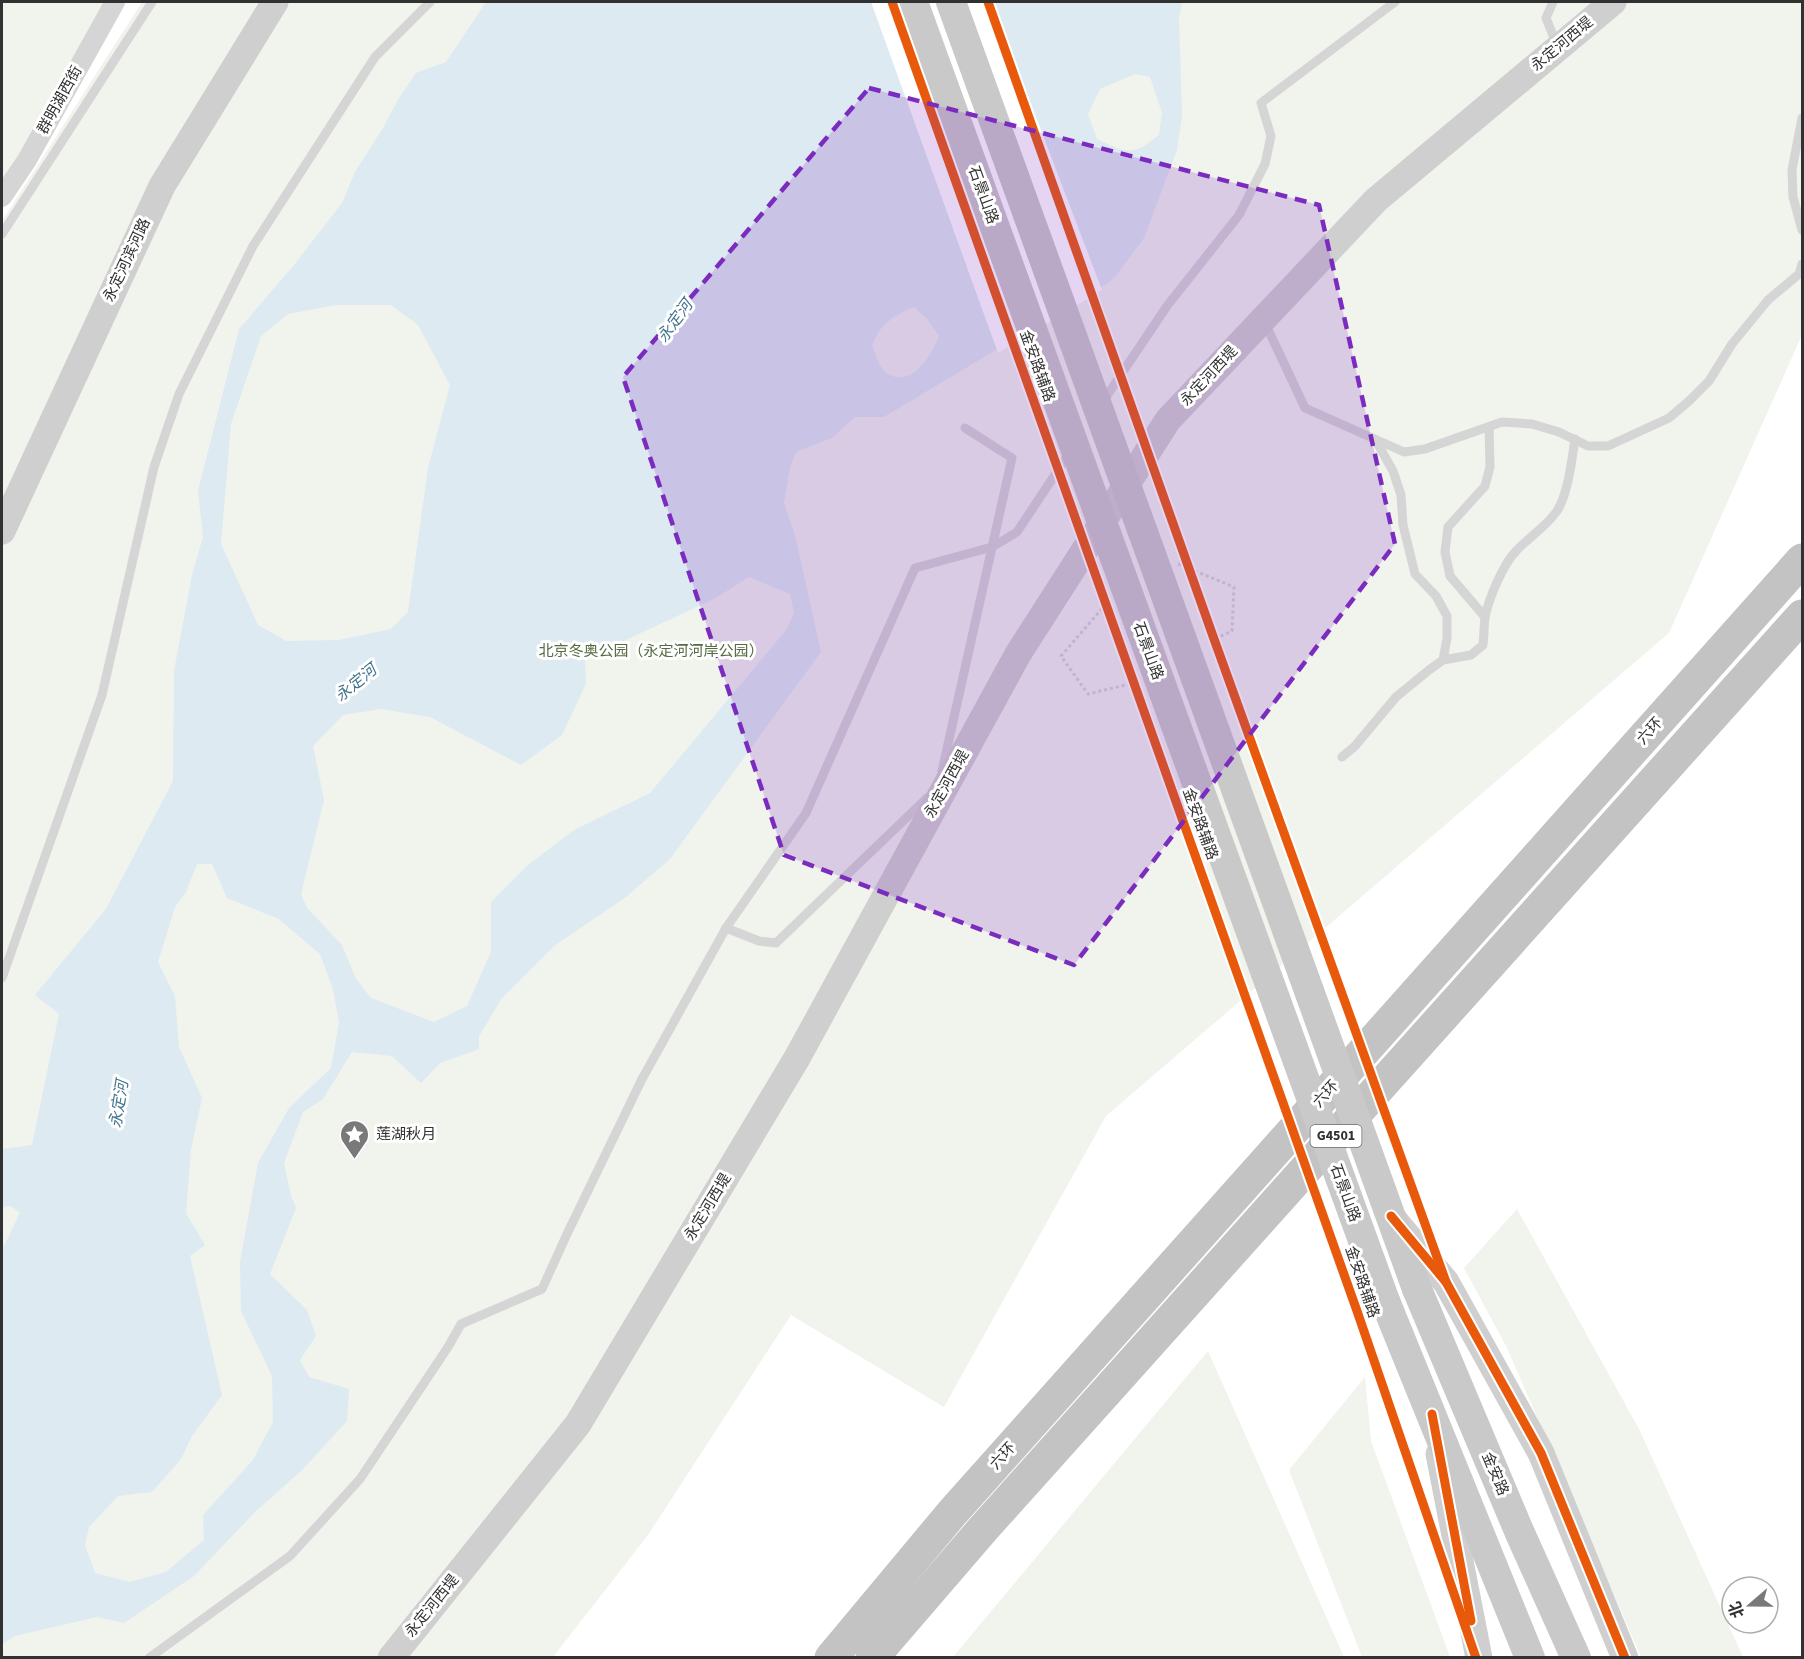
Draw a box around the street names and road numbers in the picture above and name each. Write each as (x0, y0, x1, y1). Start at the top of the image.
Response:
street label: 永定河西堤 (1527, 12, 1597, 76)
street label: 群明湖西街 (33, 62, 87, 138)
street label: 石景山路 (963, 163, 1003, 227)
street label: 永定河滨河路 (98, 215, 156, 305)
street label: 金安路辅路 (1014, 327, 1060, 405)
street label: 永定河西堤 (1176, 341, 1242, 411)
street label: 石景山路 (1128, 619, 1168, 683)
street label: 六环 (1632, 713, 1668, 749)
street label: 永定河西堤 (920, 746, 974, 822)
street label: 金安路辅路 (1177, 785, 1223, 863)
street label: 六环 (1308, 1076, 1344, 1112)
road number: G4501 (1310, 1125, 1362, 1147)
street label: 石景山路 (1325, 1161, 1365, 1225)
street label: 永定河西堤 (680, 1169, 736, 1245)
street label: 金安路辅路 (1340, 1243, 1384, 1321)
street label: 六环 (985, 1438, 1021, 1474)
street label: 金安路 (1477, 1449, 1513, 1499)
street label: 永定河西堤 (400, 1570, 464, 1642)

